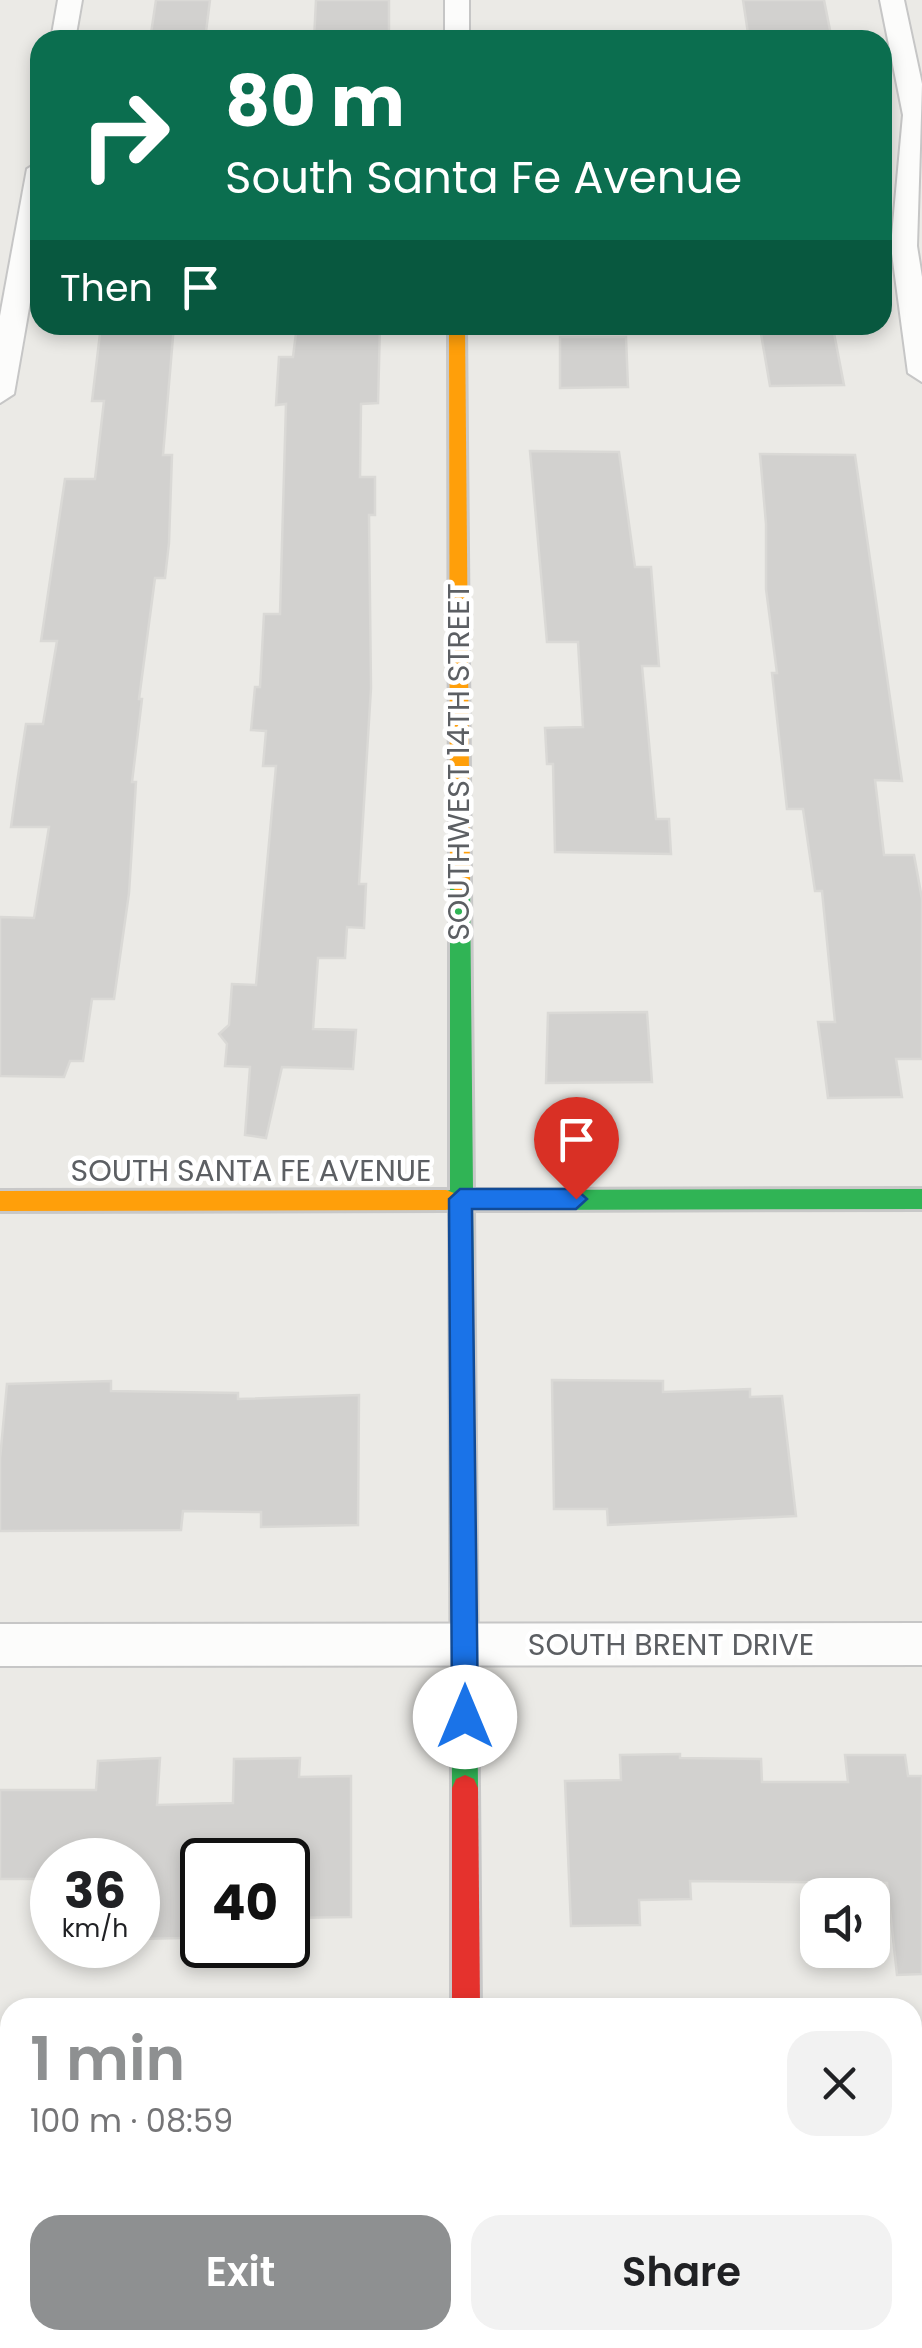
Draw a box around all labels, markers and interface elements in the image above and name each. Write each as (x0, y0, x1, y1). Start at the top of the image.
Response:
text: 80 m (225, 52, 405, 151)
icon: right (60, 70, 190, 200)
text: South Santa Fe Avenue (225, 146, 742, 209)
icon: arrive (173, 260, 228, 315)
text: Then (60, 261, 153, 314)
street label: SOUTHWEST 14TH STREET (437, 583, 480, 941)
pin (534, 1097, 619, 1200)
icon: arrive (549, 1112, 604, 1167)
street label: SOUTH SANTA FE AVENUE (71, 1149, 431, 1192)
street label: SOUTH BRENT DRIVE (528, 1623, 814, 1666)
position arrow (413, 1665, 517, 1769)
speed limit sign: 40 (180, 1838, 310, 1968)
text: 36 (64, 1855, 126, 1926)
map controls (800, 1878, 890, 1968)
button: sound (800, 1878, 890, 1968)
text: km/h (62, 1911, 128, 1946)
text: 1 min (30, 2017, 185, 2101)
button: close (787, 2031, 892, 2136)
text: 100 m · 08:59 (30, 2098, 233, 2143)
button: Exit (30, 2215, 451, 2330)
button: Share (471, 2215, 892, 2330)

